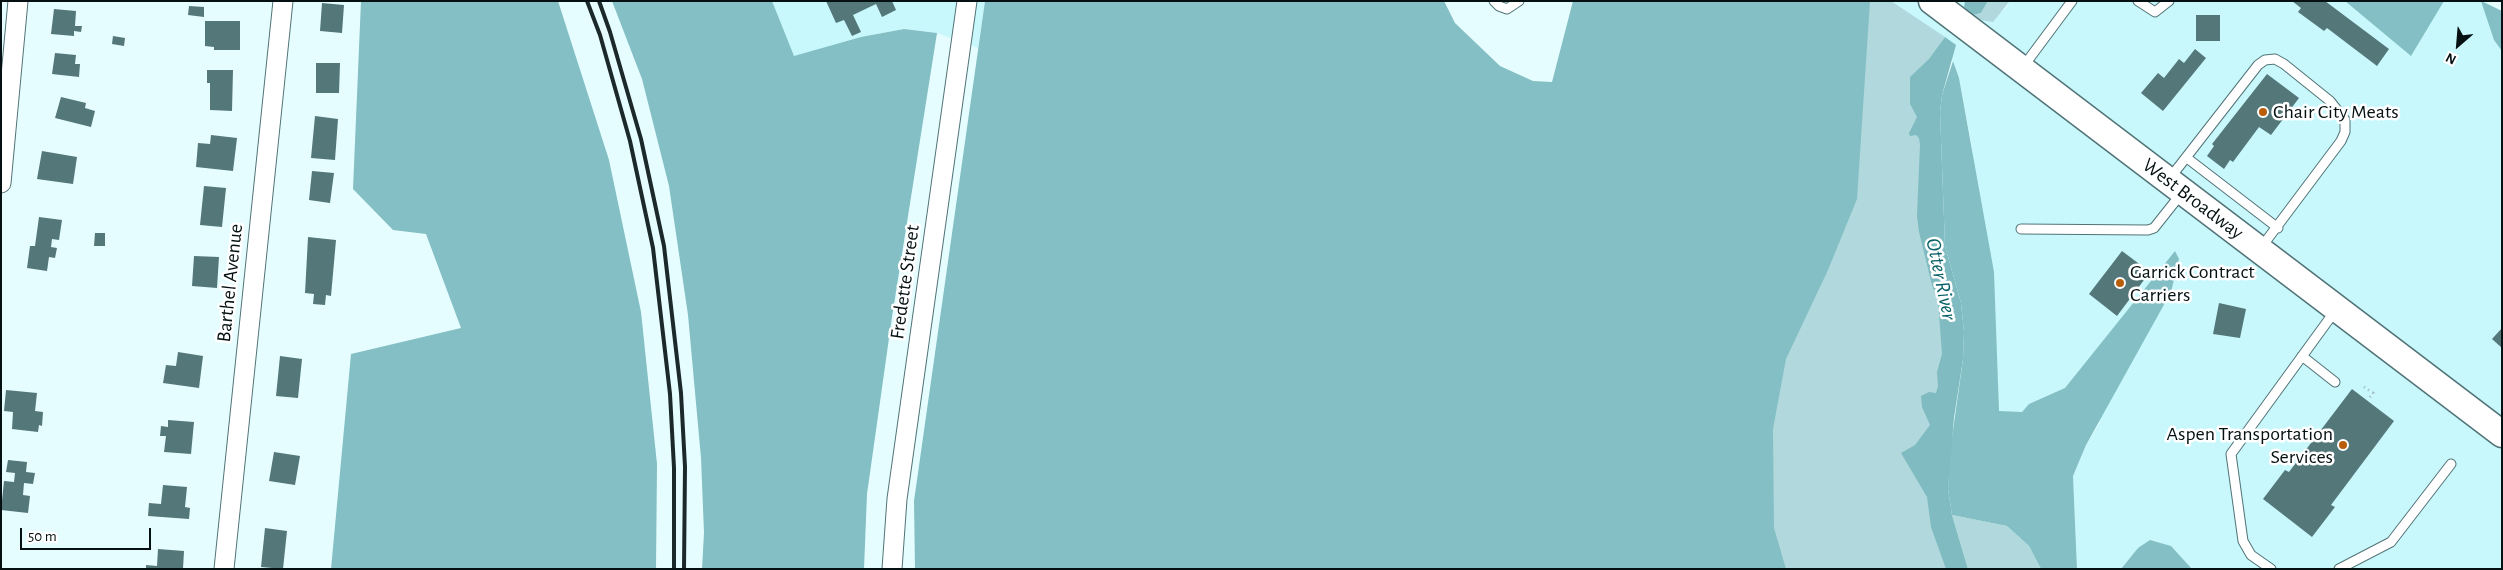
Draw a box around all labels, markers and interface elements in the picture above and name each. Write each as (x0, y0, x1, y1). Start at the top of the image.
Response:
north arrow (2433, 20, 2483, 70)
text: N (2444, 50, 2459, 67)
place label: Chair City Meats (2273, 100, 2399, 124)
marker: Chair City Meats (2257, 106, 2269, 118)
street label: West Broadway (2138, 153, 2248, 245)
street label: Barthel Avenue (212, 223, 248, 343)
street label: Fredette Street (885, 223, 925, 341)
water label: Otter River (1920, 236, 1962, 322)
place label: Garrick Contract Carriers (2130, 260, 2255, 307)
marker: Garrick Contract Carriers (2114, 277, 2126, 289)
place label: Aspen Transportation Services (2166, 422, 2333, 469)
marker: Aspen Transportation Services (2337, 439, 2349, 451)
scale bar (22, 518, 154, 550)
text: 50 m (28, 529, 57, 544)

